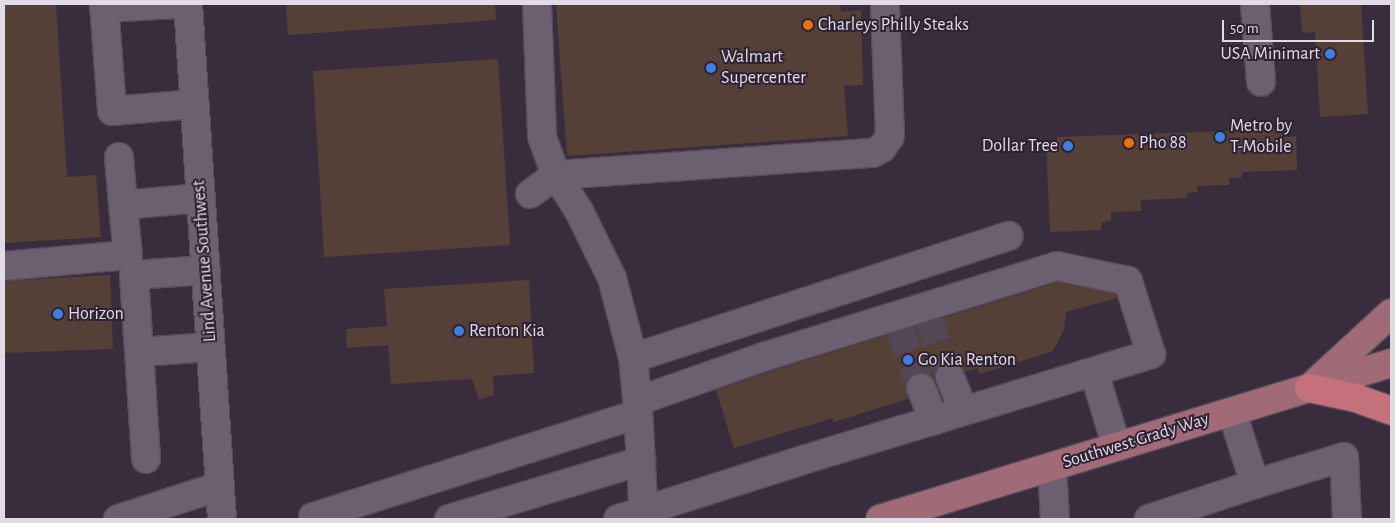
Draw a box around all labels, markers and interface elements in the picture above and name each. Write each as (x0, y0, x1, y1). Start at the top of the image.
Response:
scale bar (1225, 10, 1378, 42)
place label: Charleys Philly Steaks (818, 14, 969, 36)
marker: Charleys Philly Steaks (802, 19, 814, 31)
text: 50 m (1230, 21, 1259, 36)
place label: USA Minimart (1221, 43, 1320, 65)
place label: Walmart Supercenter (721, 47, 806, 90)
marker: USA Minimart (1324, 48, 1336, 60)
marker: Walmart Supercenter (705, 62, 717, 74)
place label: Metro by T-Mobile (1230, 116, 1292, 158)
marker: Metro by T-Mobile (1214, 131, 1226, 143)
place label: Pho 88 (1139, 132, 1187, 154)
place label: Dollar Tree (982, 135, 1058, 157)
marker: Pho 88 (1123, 137, 1135, 149)
marker: Dollar Tree (1062, 140, 1074, 152)
street label: Lind Avenue Southwest (189, 179, 221, 343)
place label: Horizon (68, 303, 124, 325)
marker: Horizon (52, 308, 64, 320)
place label: Renton Kia (469, 320, 545, 342)
marker: Renton Kia (453, 325, 465, 337)
place label: Go Kia Renton (918, 349, 1016, 371)
marker: Go Kia Renton (902, 354, 914, 366)
street label: Southwest Grady Way (1060, 409, 1212, 473)

